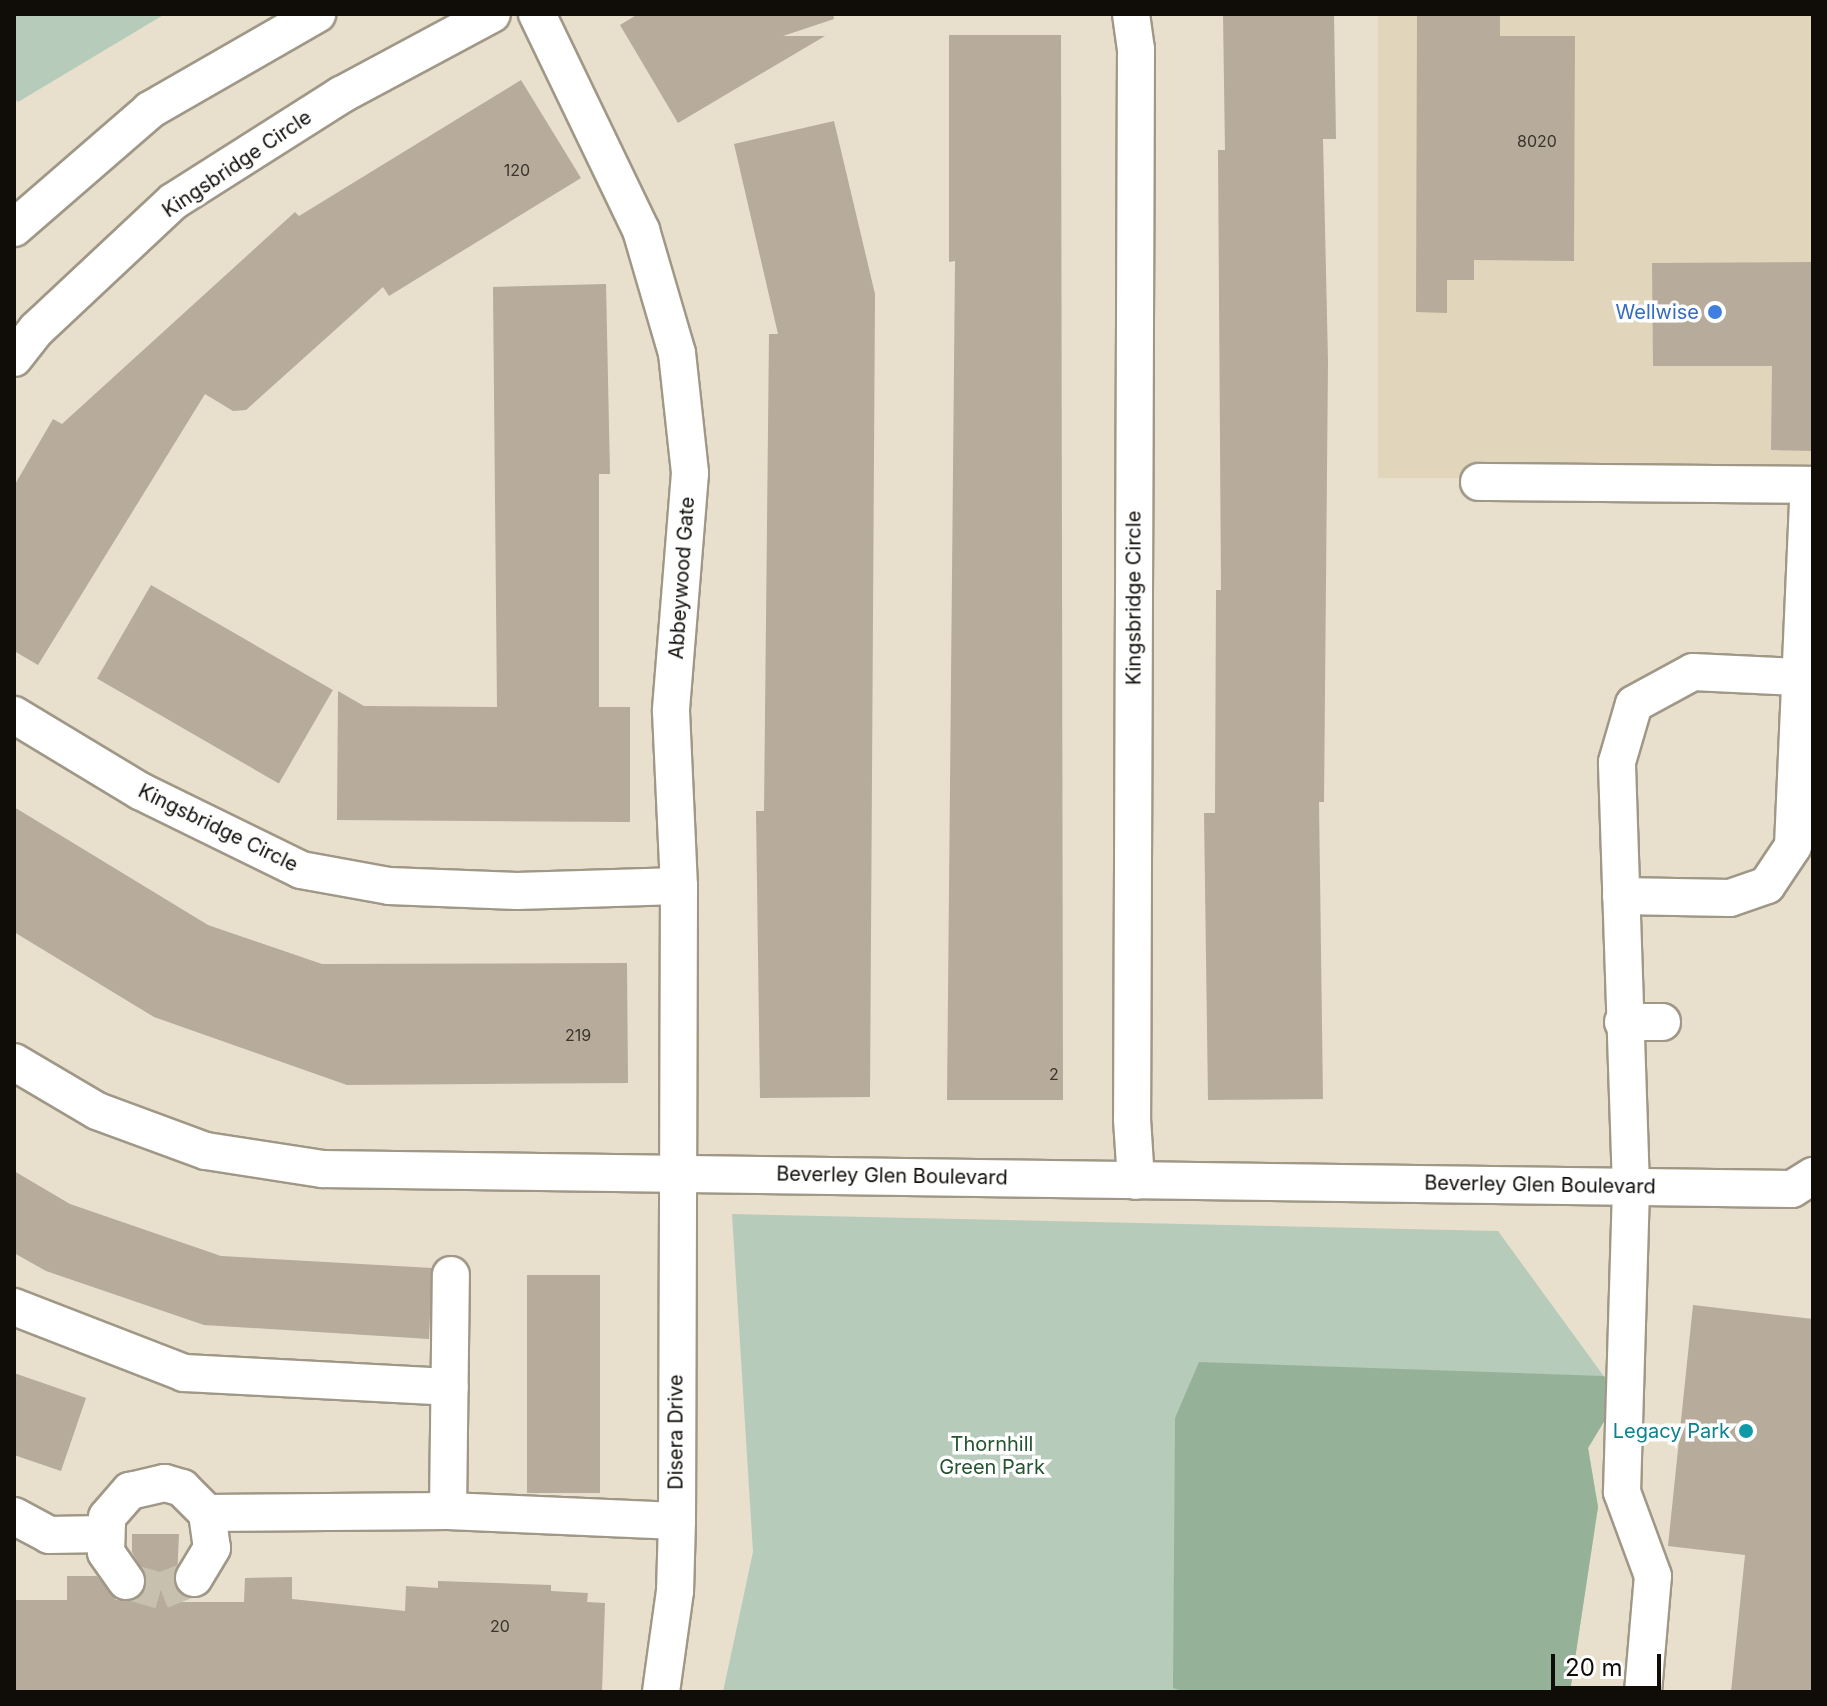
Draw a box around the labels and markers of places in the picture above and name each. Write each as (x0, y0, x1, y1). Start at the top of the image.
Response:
place label: Wellwise (1616, 300, 1699, 324)
marker: Wellwise (1706, 303, 1724, 321)
place label: Legacy Park (1613, 1419, 1730, 1443)
marker: Legacy Park (1737, 1422, 1755, 1440)

